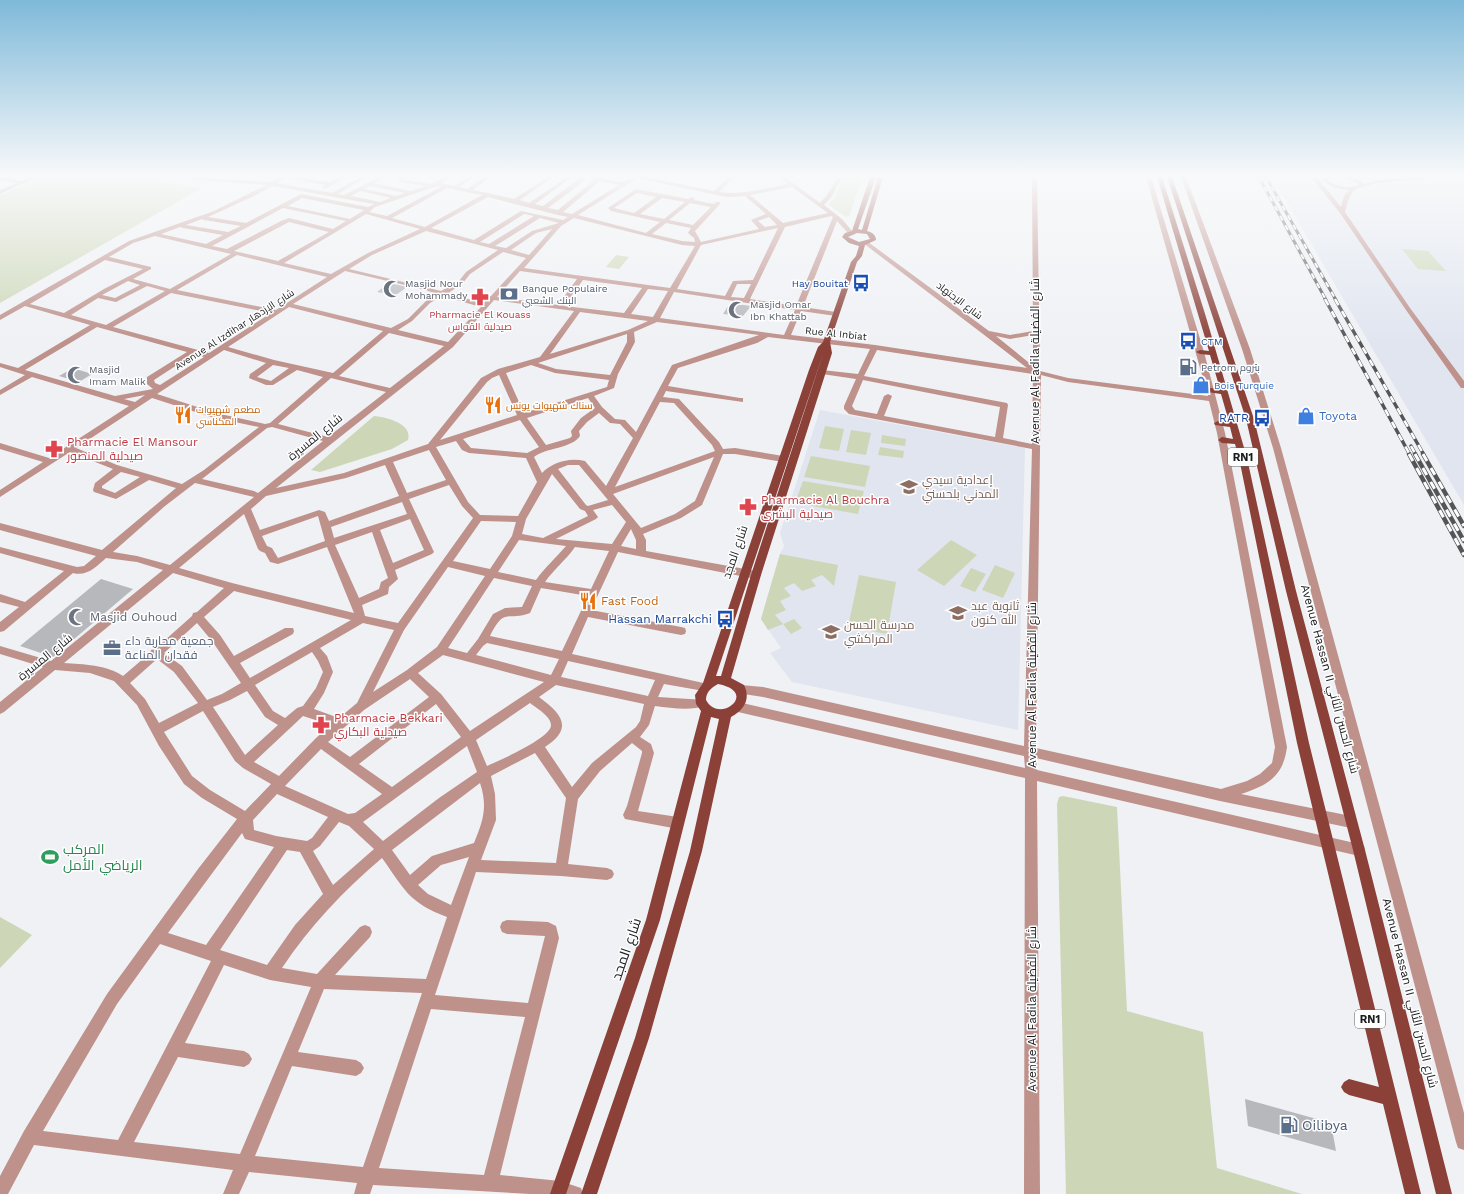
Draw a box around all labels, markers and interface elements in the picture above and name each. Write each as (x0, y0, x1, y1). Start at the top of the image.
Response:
bus stop icon: Hay Bouitat (851, 273, 871, 293)
place label: Masjid Nour Mohammady (405, 278, 468, 301)
place label: Hay Bouitat (792, 278, 849, 289)
street label: Avenue Al Fadila شارع الفضيلة (1028, 278, 1043, 444)
mosque icon: Masjid Nour Mohammady (382, 279, 402, 299)
street label: شارع الإجتهاد (934, 280, 985, 322)
place label: Banque Populaire البنك الشعبي (522, 283, 608, 308)
bank icon: Banque Populaire البنك الشعبي (499, 284, 519, 304)
street label: Avenue Al Izdihar شارع الإزدهار (172, 287, 297, 373)
pharmacy icon: Pharmacie El Kouass صيدلية القواس (470, 287, 490, 307)
place label: Masjid Omar Ibn Khattab (750, 299, 811, 322)
mosque icon: Masjid Omar Ibn Khattab (727, 300, 747, 320)
place label: Pharmacie El Kouass صيدلية القواس (429, 309, 531, 333)
street label: Rue Al Inbiat (805, 325, 868, 342)
bus stop icon: CTM (1178, 331, 1198, 351)
place label: CTM (1201, 336, 1222, 347)
fuel station icon: Petrom بتروم (1178, 357, 1198, 377)
place label: Petrom بتروم (1201, 362, 1260, 375)
place label: Masjid Imam Malik (89, 364, 146, 387)
mosque icon: Masjid Imam Malik (66, 365, 86, 385)
shop icon: Bois Turquie (1191, 375, 1211, 395)
place label: Bois Turquie (1214, 380, 1274, 391)
restaurant icon: سناك شهيوات يونس (483, 395, 503, 415)
place label: سناك شهيوات يونس (506, 400, 593, 412)
place label: مطعم شهيوات المكناسي (196, 404, 260, 429)
restaurant icon: مطعم شهيوات المكناسي (173, 405, 193, 425)
shop icon: Toyota (1296, 406, 1316, 426)
bus stop icon: RATR (1252, 408, 1272, 428)
place label: Toyota (1319, 409, 1357, 423)
street label: شارع المسيرة (285, 411, 346, 464)
place label: RATR (1219, 411, 1249, 425)
place label: Pharmacie El Mansour صيدلية المنصور (66, 435, 198, 463)
pharmacy icon: Pharmacie El Mansour صيدلية المنصور (44, 439, 64, 459)
road number: RN1 (1228, 448, 1258, 466)
place label: إعدادية سيدي المدني بلحسني (922, 473, 999, 504)
school or university icon: إعدادية سيدي المدني بلحسني (899, 477, 919, 497)
place label: Pharmacie Al Bouchra صيدلية البشرى (761, 493, 890, 521)
pharmacy icon: Pharmacie Al Bouchra صيدلية البشرى (738, 497, 758, 517)
street label: شارع المجد (719, 523, 752, 581)
street label: Avenue Hassan II شارع الحسن الثاني (1295, 583, 1362, 776)
restaurant icon: Fast Food (578, 591, 598, 611)
place label: Fast Food (601, 594, 659, 608)
place label: ثانوية عبد الله كنون (971, 599, 1020, 627)
street label: Avenue Al Fadila شارع الفضيلة (1025, 602, 1040, 768)
school or university icon: ثانوية عبد الله كنون (948, 603, 968, 623)
mosque icon: Masjid Ouhoud (67, 607, 87, 627)
bus stop icon: Hassan Marrakchi (715, 609, 735, 629)
place label: Masjid Ouhoud (90, 610, 177, 624)
place label: Hassan Marrakchi (608, 612, 712, 626)
place label: مدرسة الحسن المراكشي (844, 618, 915, 649)
school or university icon: مدرسة الحسن المراكشي (821, 622, 841, 642)
street label: شارع المسيرة (15, 631, 76, 684)
place label: جمعية محاربة داء فقدان المناعة (125, 634, 213, 662)
office icon: جمعية محاربة داء فقدان المناعة (102, 638, 122, 658)
place label: Pharmacie Bekkari صيدلية البكاري (334, 711, 443, 742)
pharmacy icon: Pharmacie Bekkari صيدلية البكاري (311, 715, 331, 735)
place label: المركب الرياضي الأمل (63, 841, 142, 876)
sports icon: المركب الرياضي الأمل (40, 847, 60, 867)
street label: Avenue Hassan II شارع الحسن الثاني (1377, 897, 1440, 1090)
street label: شارع المجد (608, 916, 645, 983)
street label: Avenue Al Fadila شارع الفضيلة (1025, 926, 1040, 1092)
road number: RN1 (1355, 1010, 1385, 1028)
fuel station icon: Oilibya (1279, 1115, 1299, 1135)
place label: Oilibya (1302, 1117, 1348, 1133)

